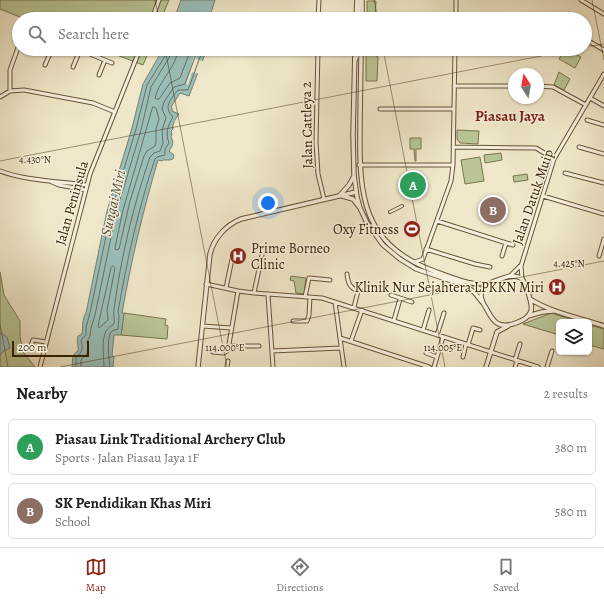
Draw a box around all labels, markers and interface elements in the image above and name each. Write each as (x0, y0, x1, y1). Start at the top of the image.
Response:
search box (12, 12, 592, 56)
icon: search (26, 23, 48, 45)
text: Search here (58, 24, 129, 44)
north arrow (508, 68, 544, 104)
street label: Jalan Cattleya 2 (297, 81, 317, 169)
district label: Piasau Jaya (475, 106, 546, 126)
street label: Jalan Datuk Muip (508, 147, 558, 247)
text: 4.430°N (19, 153, 51, 166)
street label: Jalan Peninsula (51, 158, 93, 247)
water label: Sungai Miri (96, 168, 130, 238)
pin: A (400, 170, 426, 200)
your location (258, 193, 278, 213)
pin: B (480, 195, 506, 225)
sports icon: Oxy Fitness (402, 219, 422, 239)
place label: Oxy Fitness (333, 220, 399, 239)
place label: Prime Borneo Clinic (251, 239, 330, 274)
hospital icon: Prime Borneo Clinic (228, 246, 248, 266)
text: 4.425°N (553, 257, 585, 270)
hospital icon: Klinik Nur Sejahtera LPKKN Miri (547, 277, 567, 297)
place label: Klinik Nur Sejahtera LPKKN Miri (354, 278, 544, 297)
map controls (556, 319, 592, 355)
button: layers (556, 319, 592, 355)
scale bar (12, 339, 89, 358)
text: 200 m (18, 340, 46, 355)
text: 114.000°E (205, 341, 245, 354)
text: 114.005°E (424, 341, 462, 354)
text: Nearby (16, 382, 67, 405)
text: 2 results (544, 385, 588, 402)
text: Piasau Link Traditional Archery Club (55, 429, 286, 449)
text: A (26, 439, 34, 456)
text: 380 m (555, 439, 587, 456)
text: Sports · Jalan Piasau Jaya 1F (55, 449, 199, 466)
text: SK Pendidikan Khas Miri (55, 493, 211, 513)
text: B (26, 503, 34, 520)
text: 580 m (555, 503, 587, 520)
text: School (55, 513, 90, 530)
tab: Map (85, 556, 107, 595)
tab: Directions (276, 556, 324, 595)
tab: Saved (493, 556, 519, 595)

